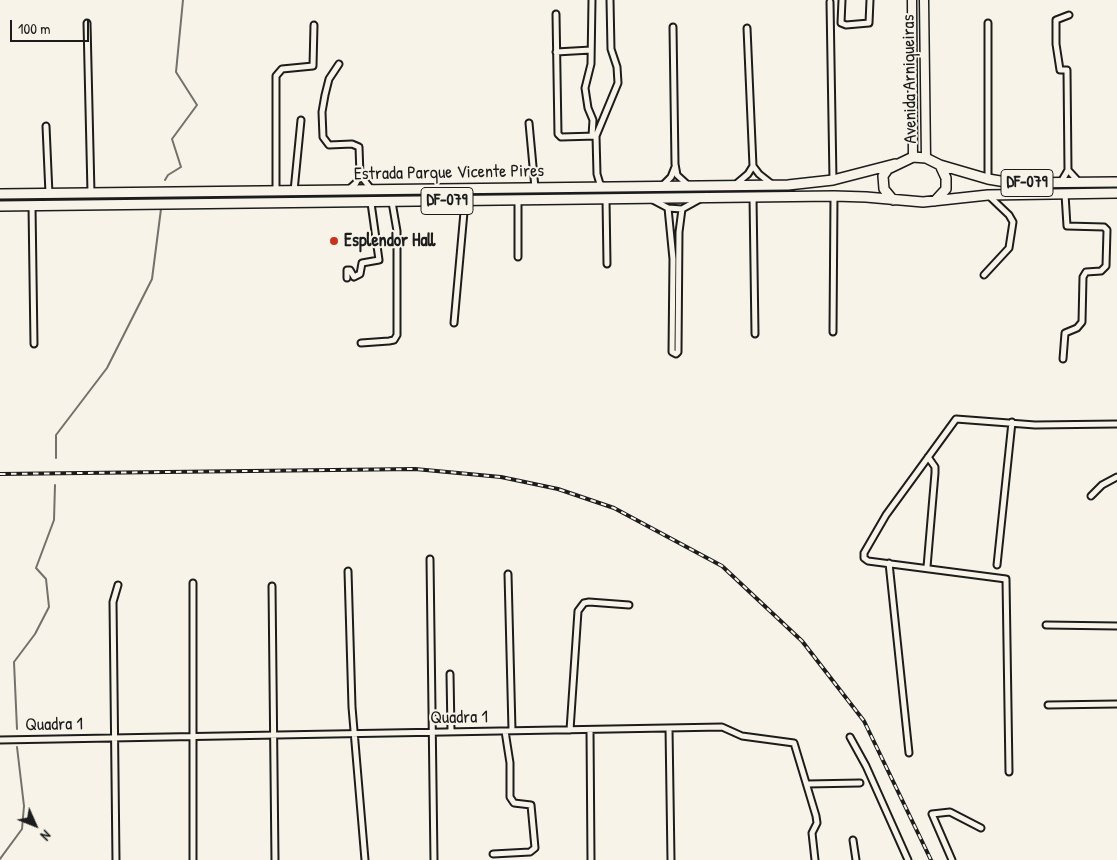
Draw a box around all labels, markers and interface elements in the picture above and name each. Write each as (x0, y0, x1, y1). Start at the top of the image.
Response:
scale bar (12, 10, 91, 42)
street label: Avenida Arniqueiras (898, 14, 922, 144)
text: 100 m (18, 18, 51, 39)
street label: Estrada Parque Vicente Pires (354, 161, 544, 185)
road number: DF-079 (1001, 170, 1053, 197)
road number: DF-079 (421, 188, 473, 215)
place label: Esplendor Hall (344, 230, 435, 252)
marker: Esplendor Hall (328, 235, 340, 247)
street label: Quadra 1 (430, 707, 488, 729)
street label: Quadra 1 (25, 714, 83, 736)
north arrow (10, 800, 60, 850)
text: N (37, 826, 56, 845)

